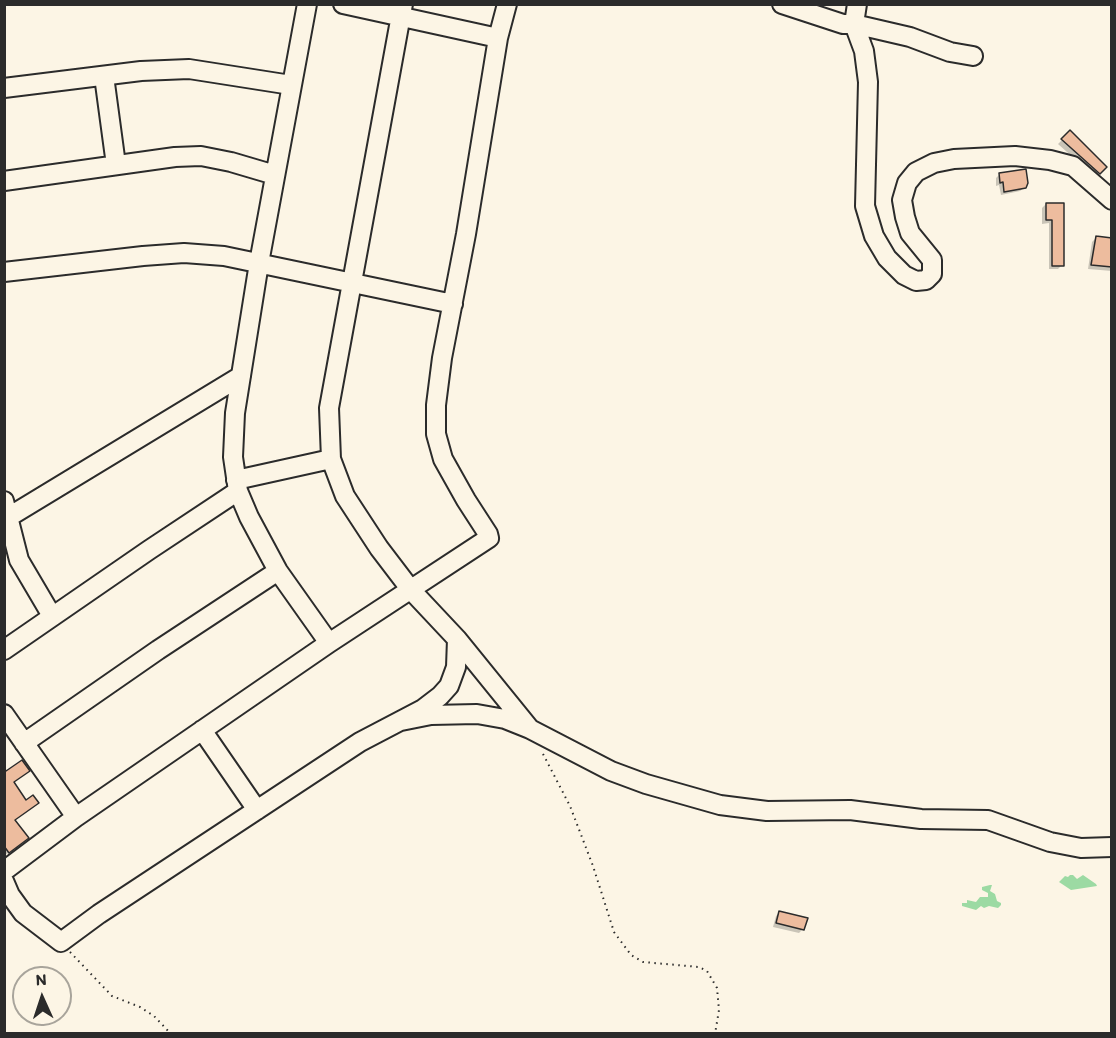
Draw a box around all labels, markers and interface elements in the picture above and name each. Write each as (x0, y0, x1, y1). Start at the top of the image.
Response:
north arrow (12, 966, 72, 1026)
text: N (35, 970, 47, 989)

